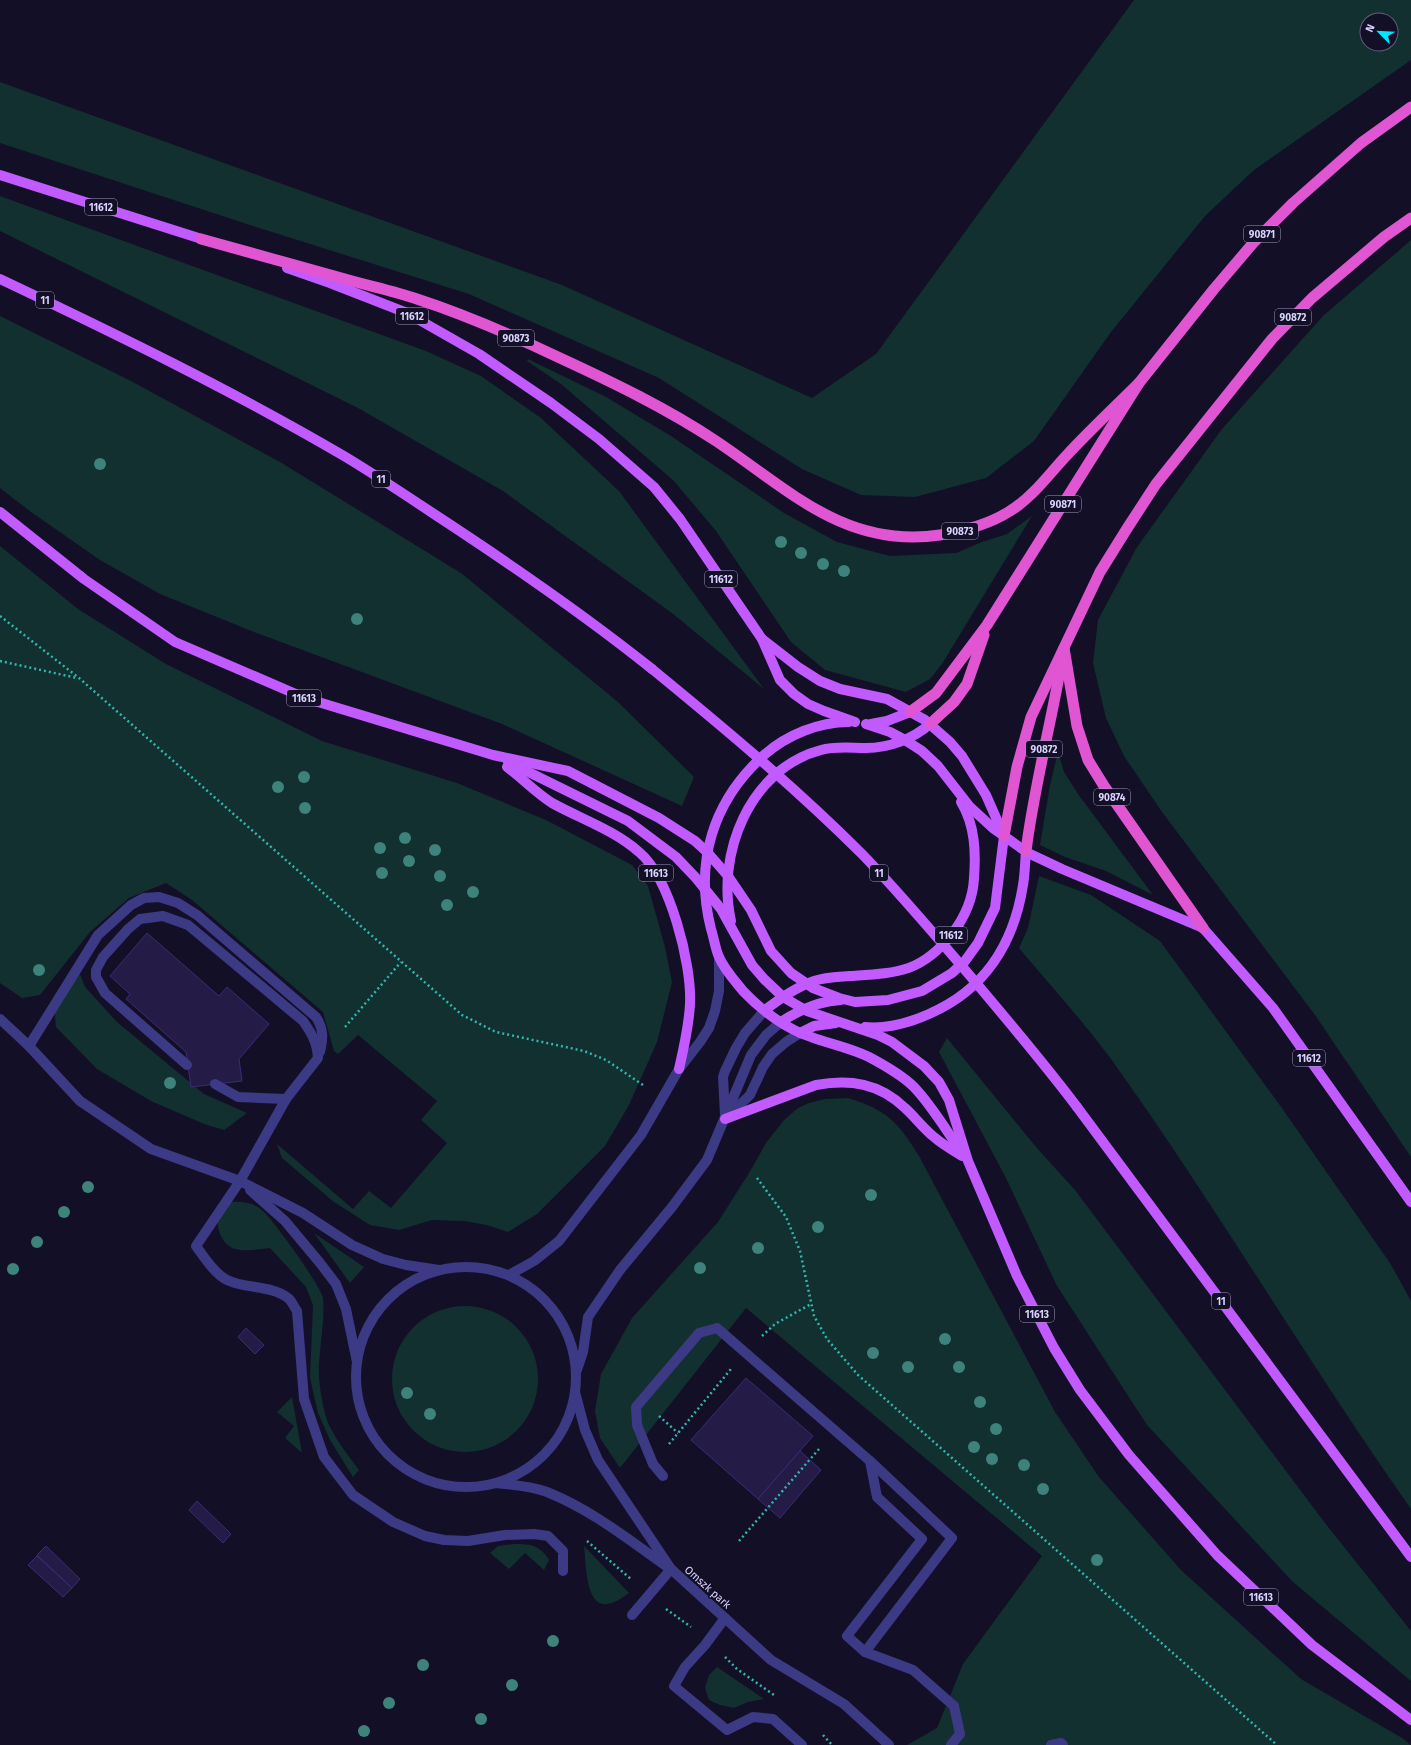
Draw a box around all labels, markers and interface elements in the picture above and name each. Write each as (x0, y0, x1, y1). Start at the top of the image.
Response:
north arrow (1359, 12, 1399, 52)
text: N (1363, 22, 1378, 34)
road number: 11612 (85, 199, 117, 215)
road number: 90871 (1244, 226, 1280, 242)
road number: 11 (36, 292, 54, 308)
road number: 11612 (396, 308, 428, 324)
road number: 90872 (1275, 309, 1311, 325)
road number: 90873 (498, 330, 534, 346)
road number: 11 (372, 471, 390, 487)
road number: 90871 (1045, 496, 1081, 512)
road number: 90873 (942, 523, 978, 539)
road number: 11612 (705, 571, 737, 587)
road number: 11613 (287, 690, 321, 706)
road number: 90872 (1026, 741, 1062, 757)
road number: 90874 (1094, 789, 1130, 805)
road number: 11613 (639, 865, 673, 881)
road number: 11 (870, 865, 888, 881)
road number: 11612 (935, 927, 967, 943)
road number: 11612 (1293, 1050, 1325, 1066)
road number: 11 (1212, 1293, 1230, 1309)
road number: 11613 (1020, 1306, 1054, 1322)
street label: Omszk park (682, 1563, 734, 1612)
road number: 11613 (1244, 1589, 1278, 1605)

